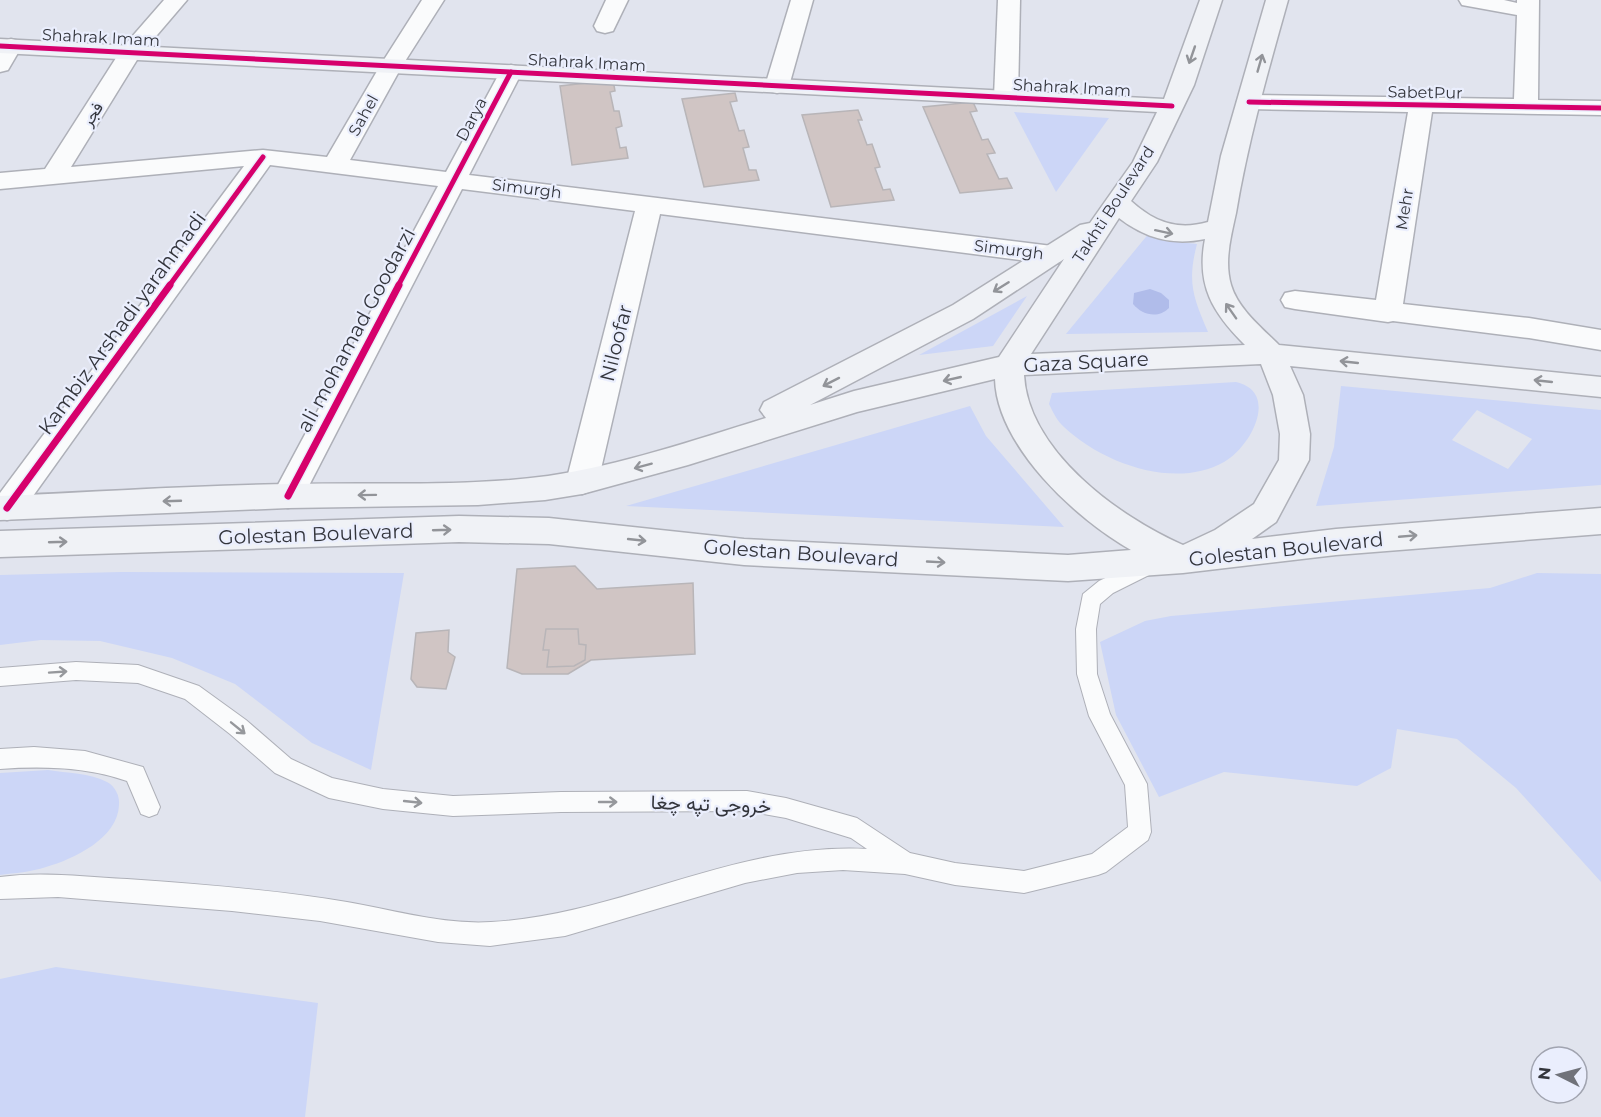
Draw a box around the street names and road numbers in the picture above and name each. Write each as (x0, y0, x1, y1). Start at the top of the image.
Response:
street label: Shahrak Imam (42, 25, 160, 50)
street label: Shahrak Imam (528, 50, 646, 75)
street label: Shahrak Imam (1013, 75, 1131, 100)
street label: SabetPur (1387, 82, 1463, 103)
street label: Sahel (344, 91, 382, 139)
street label: Darya (452, 94, 491, 144)
street label: فجر (77, 99, 108, 131)
street label: Takhti Boulevard (1069, 142, 1158, 266)
street label: Simurgh (491, 175, 563, 202)
street label: Mehr (1392, 187, 1417, 231)
street label: Kambiz Arshadi yarahmadi (33, 207, 211, 439)
street label: ali mohamad Goodarzi (292, 224, 420, 436)
street label: Simurgh (973, 236, 1045, 263)
street label: Niloofar (595, 302, 637, 384)
street label: Gaza Square (1023, 347, 1149, 377)
street label: Golestan Boulevard (218, 519, 414, 549)
street label: Golestan Boulevard (1188, 527, 1384, 571)
street label: Golestan Boulevard (703, 534, 899, 572)
street label: خروجی تپه چغا (650, 790, 772, 820)

